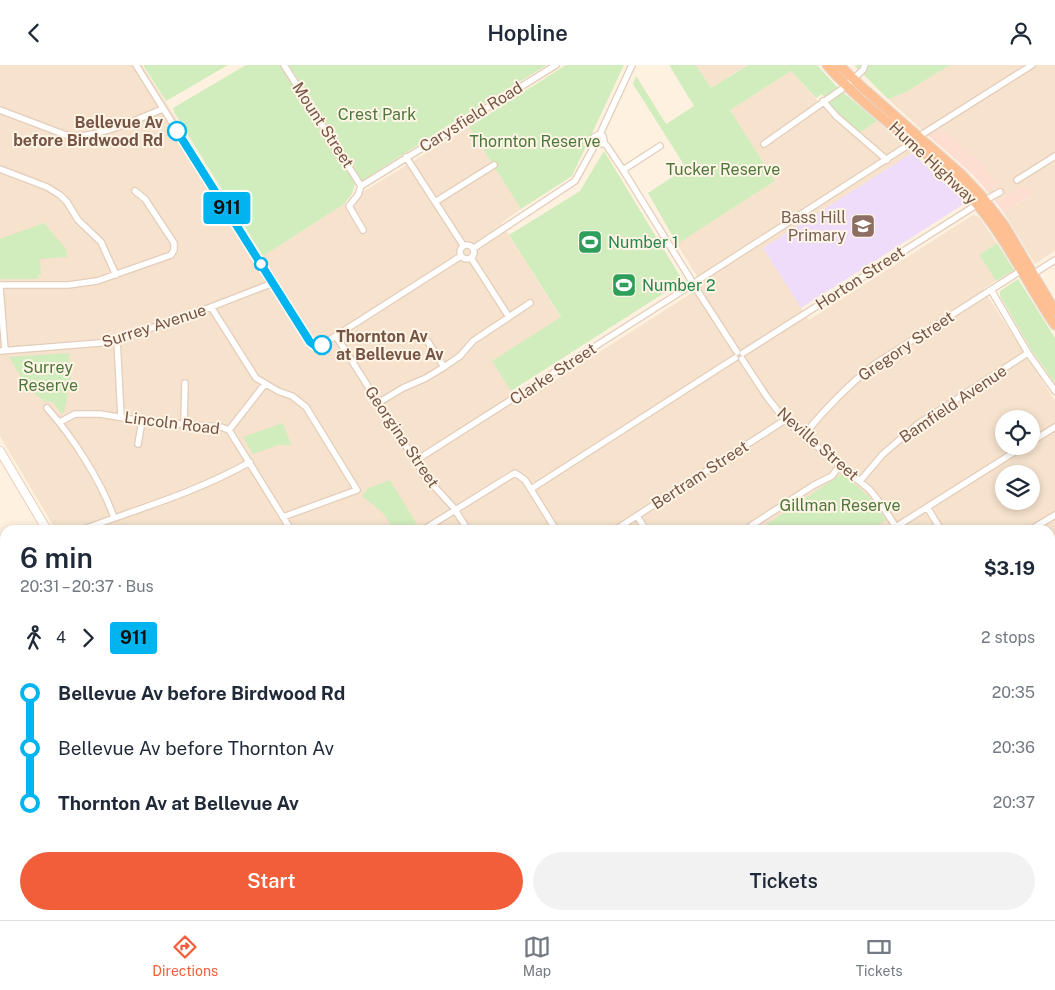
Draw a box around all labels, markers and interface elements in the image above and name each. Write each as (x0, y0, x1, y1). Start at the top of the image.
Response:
icon: back (20, 19, 48, 47)
icon: person (1007, 19, 1035, 47)
text: Hopline (487, 20, 568, 46)
street label: Carysfield Road (416, 78, 526, 156)
street label: Mount Street (288, 79, 358, 171)
park label: Crest Park (338, 105, 416, 124)
place label: Bellevue Av before Birdwood Rd (13, 113, 164, 150)
street label: Hume Highway (885, 118, 981, 209)
marker: Bellevue Av before Birdwood Rd (167, 121, 187, 141)
park label: Thornton Reserve (469, 132, 601, 151)
park label: Tucker Reserve (666, 160, 780, 179)
line badge: 911 (198, 192, 256, 224)
text: 911 (213, 197, 241, 218)
place label: Bass Hill Primary (781, 208, 846, 245)
school or university icon: Bass Hill Primary (850, 213, 876, 239)
sports icon: Number 1 (577, 229, 603, 255)
place label: Number 1 (608, 233, 679, 252)
street label: Horton Street (812, 242, 908, 314)
unlabelled marker (254, 257, 268, 271)
sports icon: Number 2 (611, 272, 637, 298)
place label: Number 2 (642, 276, 716, 295)
street label: Surrey Avenue (99, 300, 209, 352)
street label: Gregory Street (855, 307, 957, 385)
place label: Thornton Av at Bellevue Av (336, 327, 444, 364)
marker: Thornton Av at Bellevue Av (312, 335, 332, 355)
street label: Clarke Street (506, 339, 600, 409)
park label: Surrey Reserve (18, 358, 78, 395)
street label: Bamfield Avenue (896, 361, 1010, 447)
street label: Georgina Street (361, 383, 443, 491)
street label: Neville Street (773, 403, 863, 485)
street label: Lincoln Road (123, 408, 221, 438)
map controls (995, 410, 1040, 510)
button: locate (995, 410, 1040, 455)
street label: Bertram Street (648, 437, 752, 513)
button: layers (995, 465, 1040, 510)
park label: Gillman Reserve (779, 496, 901, 515)
text: 6 min (20, 541, 93, 574)
text: $3.19 (984, 557, 1035, 579)
text: 20:31 – 20:37 · Bus (20, 577, 154, 596)
icon: walk (20, 624, 48, 652)
icon: forward (74, 624, 102, 652)
text: 911 (120, 627, 147, 648)
text: 4 (56, 628, 66, 647)
text: 2 stops (981, 628, 1035, 647)
text: Bellevue Av before Birdwood Rd (58, 682, 345, 704)
text: 20:35 (992, 683, 1035, 702)
text: Bellevue Av before Thornton Av (58, 737, 334, 759)
text: 20:36 (992, 738, 1035, 757)
text: Thornton Av at Bellevue Av (58, 792, 299, 814)
text: 20:37 (993, 793, 1035, 812)
button: Start (20, 852, 523, 910)
button: Tickets (533, 852, 1035, 910)
tab: Directions (152, 933, 218, 979)
tab: Map (523, 933, 551, 979)
tab: Tickets (856, 933, 903, 979)

